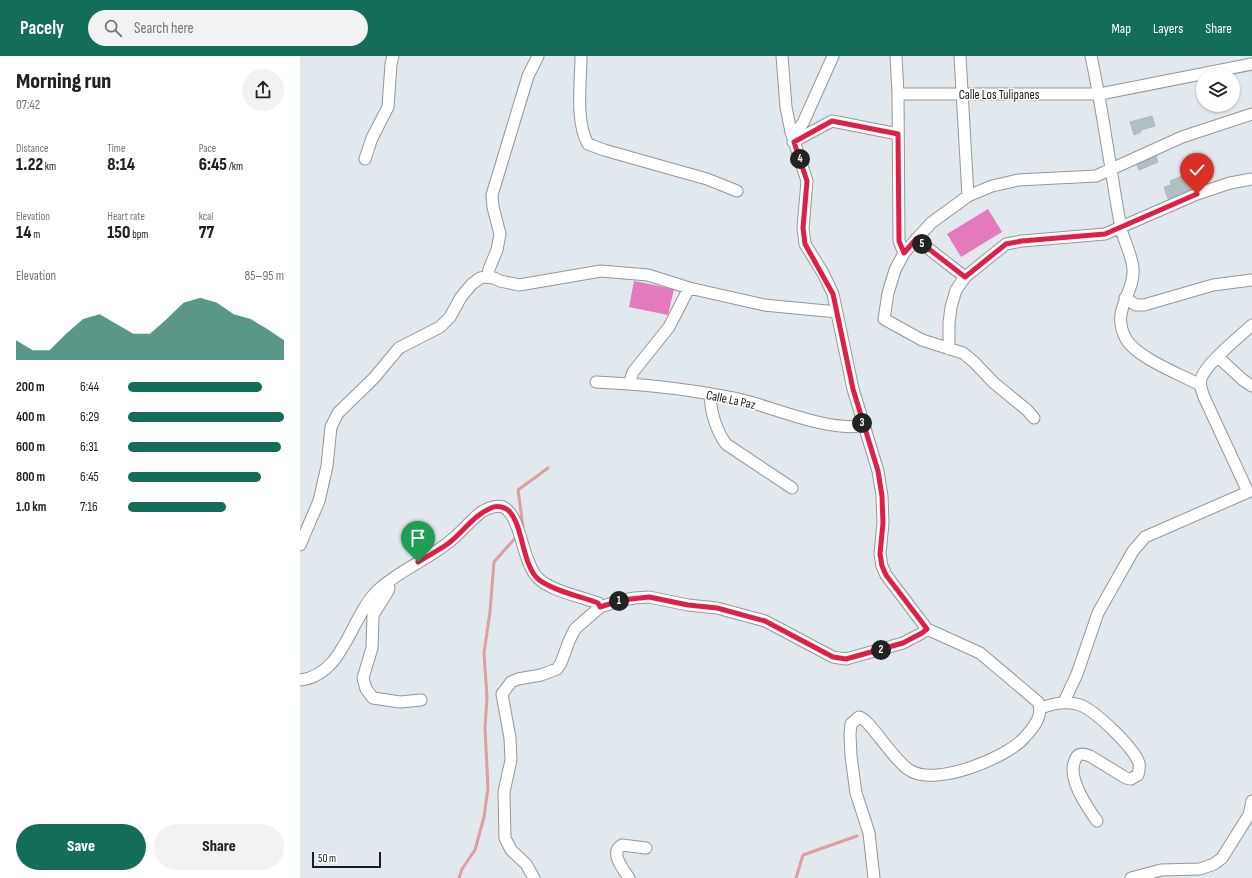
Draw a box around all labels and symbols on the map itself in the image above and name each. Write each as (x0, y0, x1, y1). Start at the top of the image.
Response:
street label: Calle Los Tulipanes (959, 87, 1040, 103)
pin: 4 (790, 149, 810, 169)
pin (1180, 153, 1214, 194)
pin: 5 (912, 234, 932, 254)
street label: Calle La Paz (705, 387, 757, 413)
pin: 3 (852, 413, 872, 433)
pin (401, 521, 435, 562)
pin: 1 (609, 591, 629, 611)
pin: 2 (871, 640, 891, 660)
scale bar (312, 850, 381, 869)

